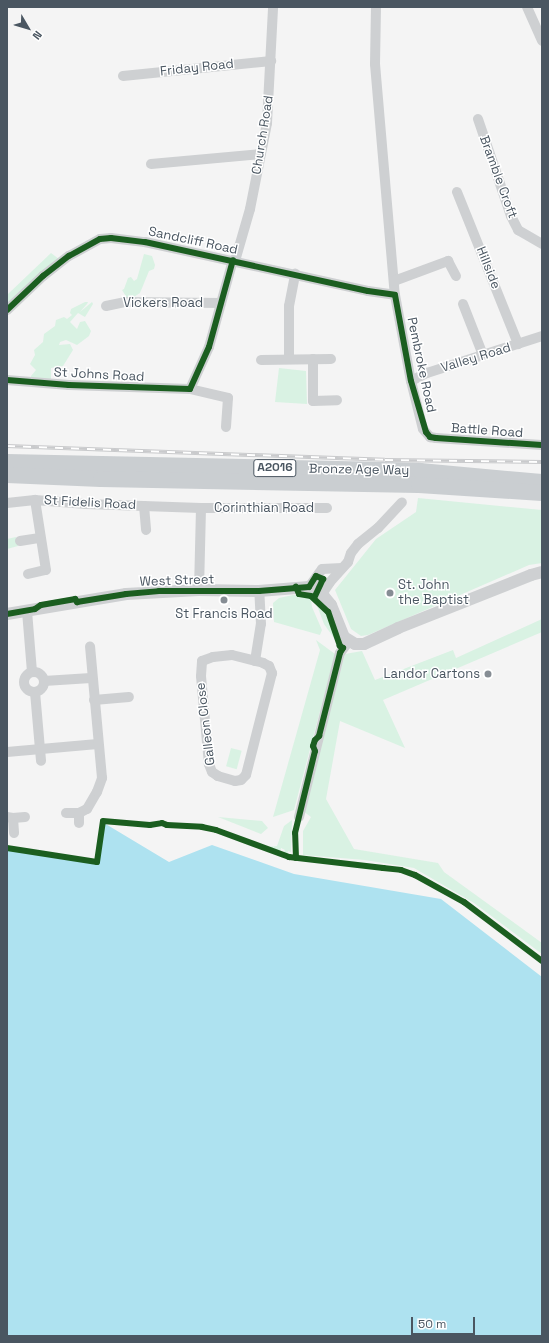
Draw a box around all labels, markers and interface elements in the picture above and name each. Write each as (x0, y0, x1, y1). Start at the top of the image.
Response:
north arrow (8, 8, 48, 48)
text: N (30, 28, 45, 43)
street label: Friday Road (159, 56, 235, 80)
street label: Church Road (249, 94, 277, 176)
street label: Bramble Croft (476, 134, 520, 220)
street label: Sandcliff Road (147, 224, 239, 258)
street label: Hillside (472, 245, 504, 291)
street label: Vickers Road (123, 295, 203, 311)
street label: Pembroke Road (403, 316, 439, 414)
street label: Valley Road (439, 340, 513, 376)
street label: St Johns Road (53, 365, 145, 385)
street label: Battle Road (450, 421, 524, 441)
road number: A2016 (253, 458, 297, 478)
street label: Bronze Age Way (308, 461, 410, 479)
street label: St Fidelis Road (44, 493, 136, 513)
street label: Corinthian Road (214, 500, 314, 516)
street label: West Street (139, 572, 215, 590)
place label: St. John the Baptist (398, 578, 469, 609)
marker: St. John the Baptist (385, 588, 395, 598)
marker: St Francis Road (219, 595, 229, 605)
place label: St Francis Road (175, 606, 273, 622)
place label: Landor Cartons (383, 666, 480, 682)
marker: Landor Cartons (483, 669, 493, 679)
street label: Galleon Close (193, 682, 219, 766)
scale bar (413, 1309, 477, 1335)
text: 50 m (418, 1316, 446, 1332)

